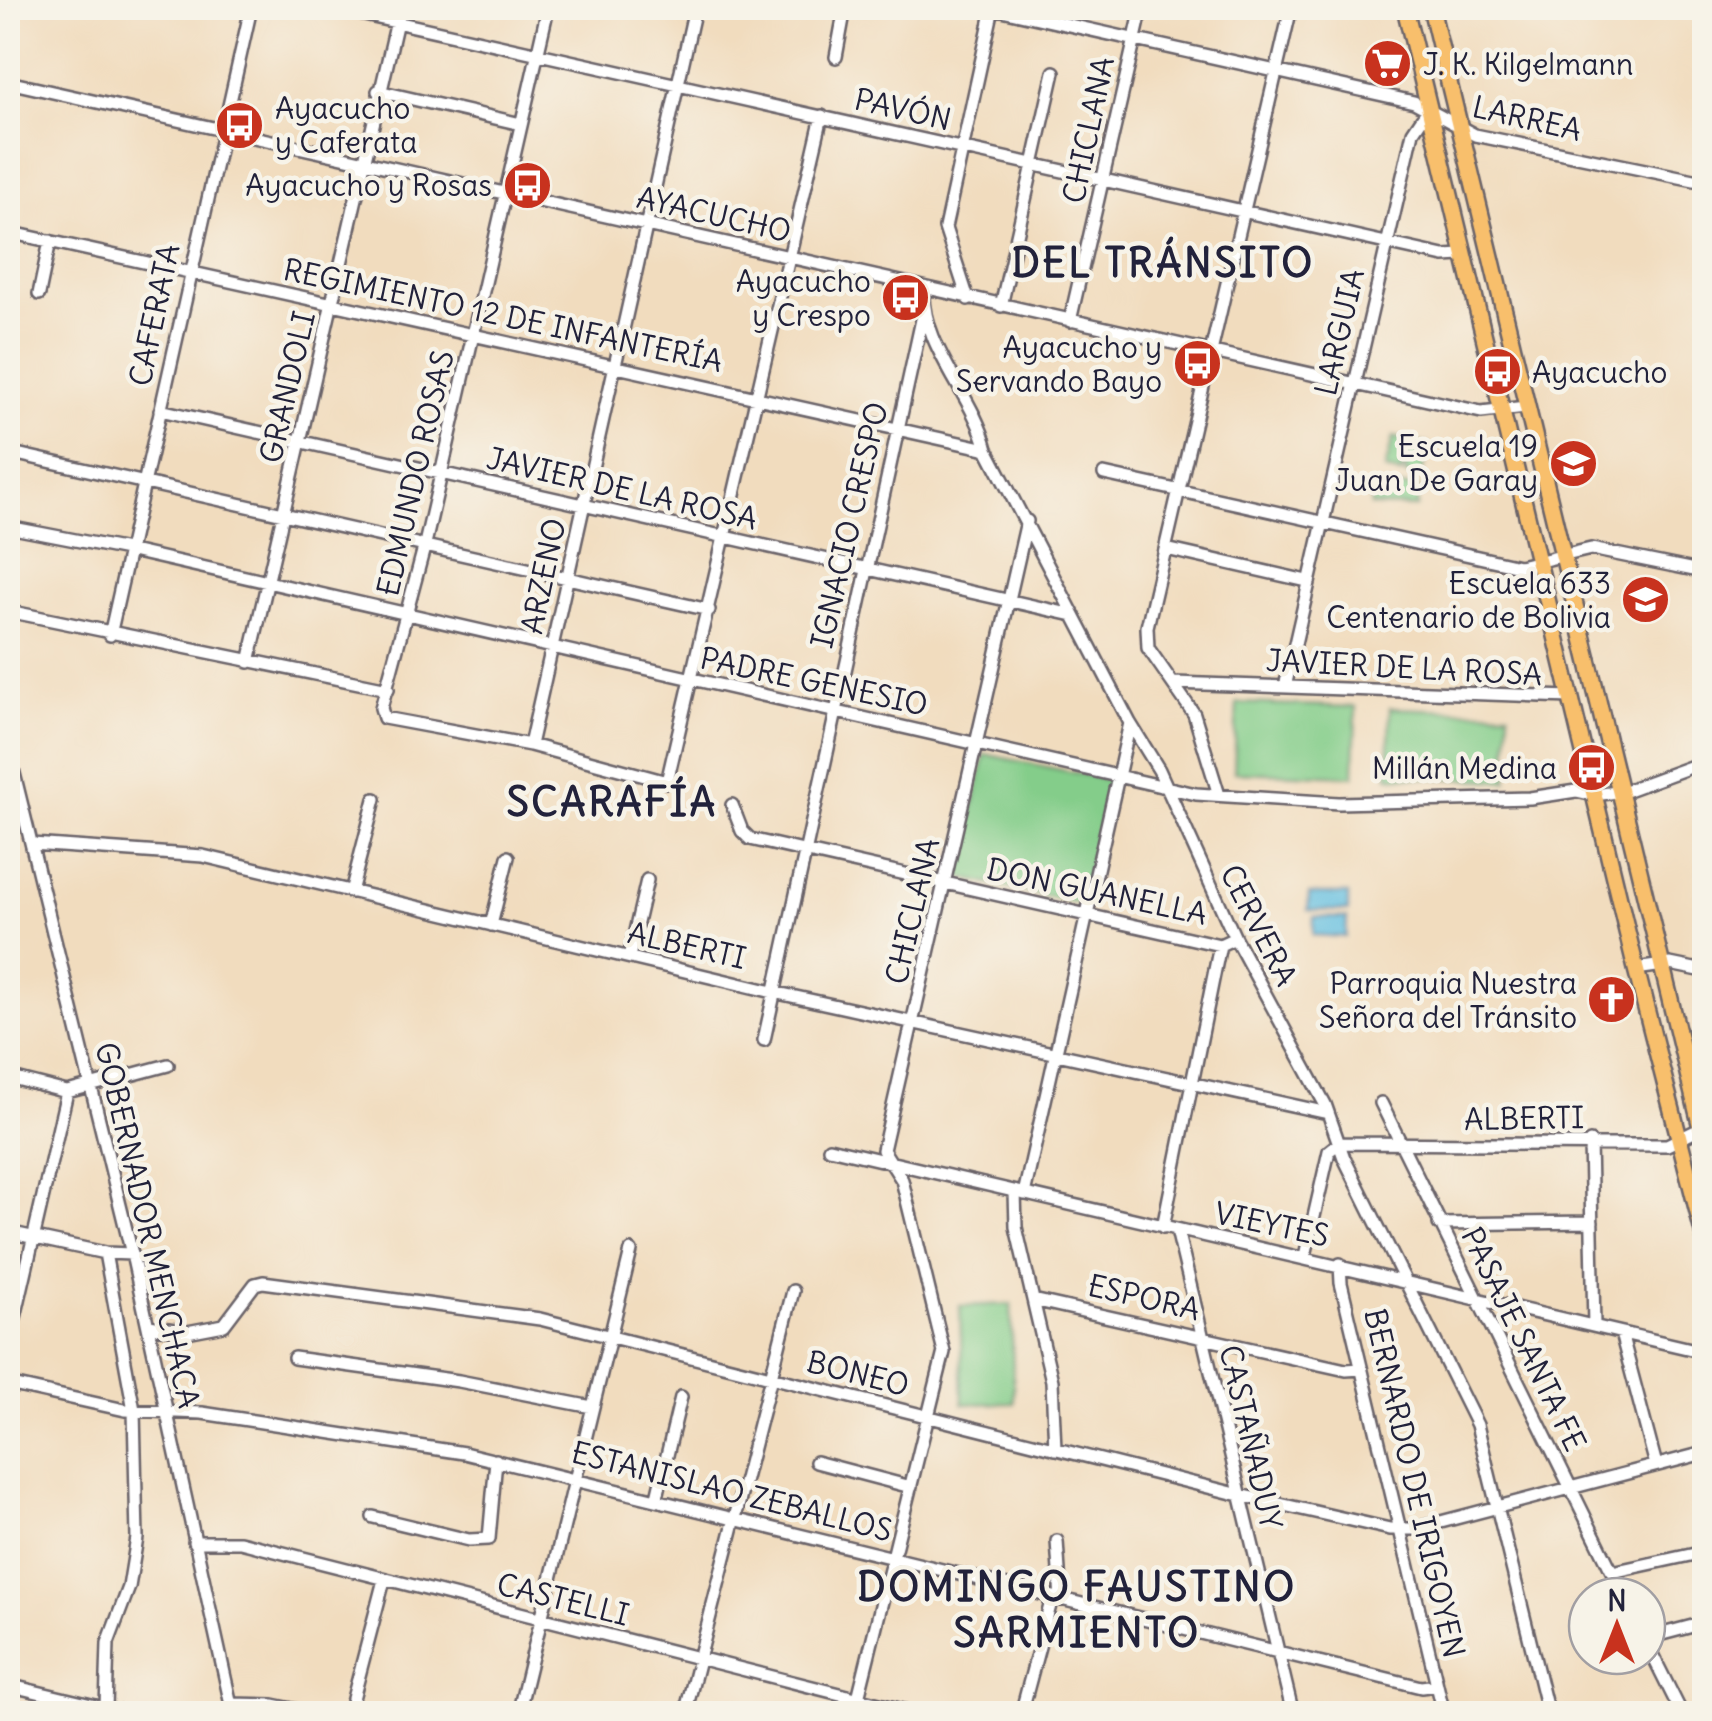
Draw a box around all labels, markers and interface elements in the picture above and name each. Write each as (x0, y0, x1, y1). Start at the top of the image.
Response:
supermarket icon: J. K. Kilgelmann (1362, 38, 1414, 90)
place label: J. K. Kilgelmann (1423, 45, 1633, 83)
street label: CHICLANA (1054, 53, 1122, 207)
street label: PAVÓN (851, 78, 955, 139)
street label: LARREA (1469, 87, 1585, 149)
place label: Ayacucho y Caferata (275, 89, 417, 161)
bus stop icon: Ayacucho y Caferata (214, 99, 266, 151)
bus stop icon: Ayacucho y Rosas (501, 159, 553, 211)
place label: Ayacucho y Rosas (245, 166, 492, 204)
street label: AYACUCHO (633, 178, 795, 250)
district label: DEL TRÁNSITO (1011, 236, 1315, 288)
street label: CAFERATA (120, 241, 188, 389)
street label: REGIMIENTO 12 DE INFANTERÍA (280, 250, 726, 380)
place label: Ayacucho y Crespo (736, 262, 871, 334)
street label: LARGUIA (1306, 265, 1372, 399)
bus stop icon: Ayacucho y Crespo (880, 272, 932, 324)
street label: GRANDOLI (251, 307, 323, 467)
place label: Ayacucho y Servando Bayo (956, 328, 1162, 400)
bus stop icon: Ayacucho y Servando Bayo (1171, 338, 1223, 390)
street label: EDMUNDO ROSAS (368, 346, 462, 600)
bus stop icon: Ayacucho (1471, 346, 1523, 398)
place label: Ayacucho (1532, 353, 1667, 391)
street label: IGNACIO CRESPO (802, 398, 896, 652)
place label: Escuela 19 Juan De Garay (1334, 427, 1538, 499)
school or university icon: Escuela 19 Juan De Garay (1547, 437, 1599, 489)
street label: JAVIER DE LA ROSA (483, 438, 761, 538)
street label: ARZENO (512, 515, 574, 637)
place label: Escuela 633 Centenario de Bolivia (1326, 564, 1611, 636)
school or university icon: Escuela 633 Centenario de Bolivia (1620, 574, 1672, 626)
street label: PADRE GENESIO (697, 638, 931, 724)
street label: JAVIER DE LA ROSA (1265, 641, 1543, 693)
bus stop icon: Millán Medina (1566, 742, 1618, 794)
place label: Millán Medina (1372, 749, 1557, 787)
district label: SCARAFÍA (506, 775, 718, 827)
street label: CHICLANA (877, 834, 947, 988)
street label: DON GUANELLA (983, 849, 1211, 933)
street label: CERVERA (1212, 858, 1306, 992)
street label: ALBERTI (624, 913, 750, 977)
place label: Parroquia Nuestra Señora del Tránsito (1319, 964, 1577, 1036)
church icon: Parroquia Nuestra Señora del Tránsito (1586, 974, 1638, 1026)
street label: GOBERNADOR MENCHACA (87, 1039, 209, 1411)
street label: ALBERTI (1464, 1098, 1584, 1138)
street label: VIEYTES (1211, 1193, 1333, 1255)
street label: PASAJE SANTA FE (1453, 1221, 1595, 1457)
street label: ESPORA (1084, 1266, 1204, 1328)
street label: BERNARDO DE IRIGOYEN (1356, 1305, 1474, 1661)
street label: CASTAÑADUY (1211, 1341, 1291, 1533)
street label: BONEO (803, 1342, 913, 1404)
street label: ESTANISLAO ZEBALLOS (568, 1433, 896, 1549)
district label: DOMINGO FAUSTINO SARMIENTO (857, 1562, 1297, 1658)
street label: CASTELLI (493, 1564, 633, 1634)
north arrow (1567, 1576, 1667, 1676)
text: N (1607, 1583, 1627, 1619)

